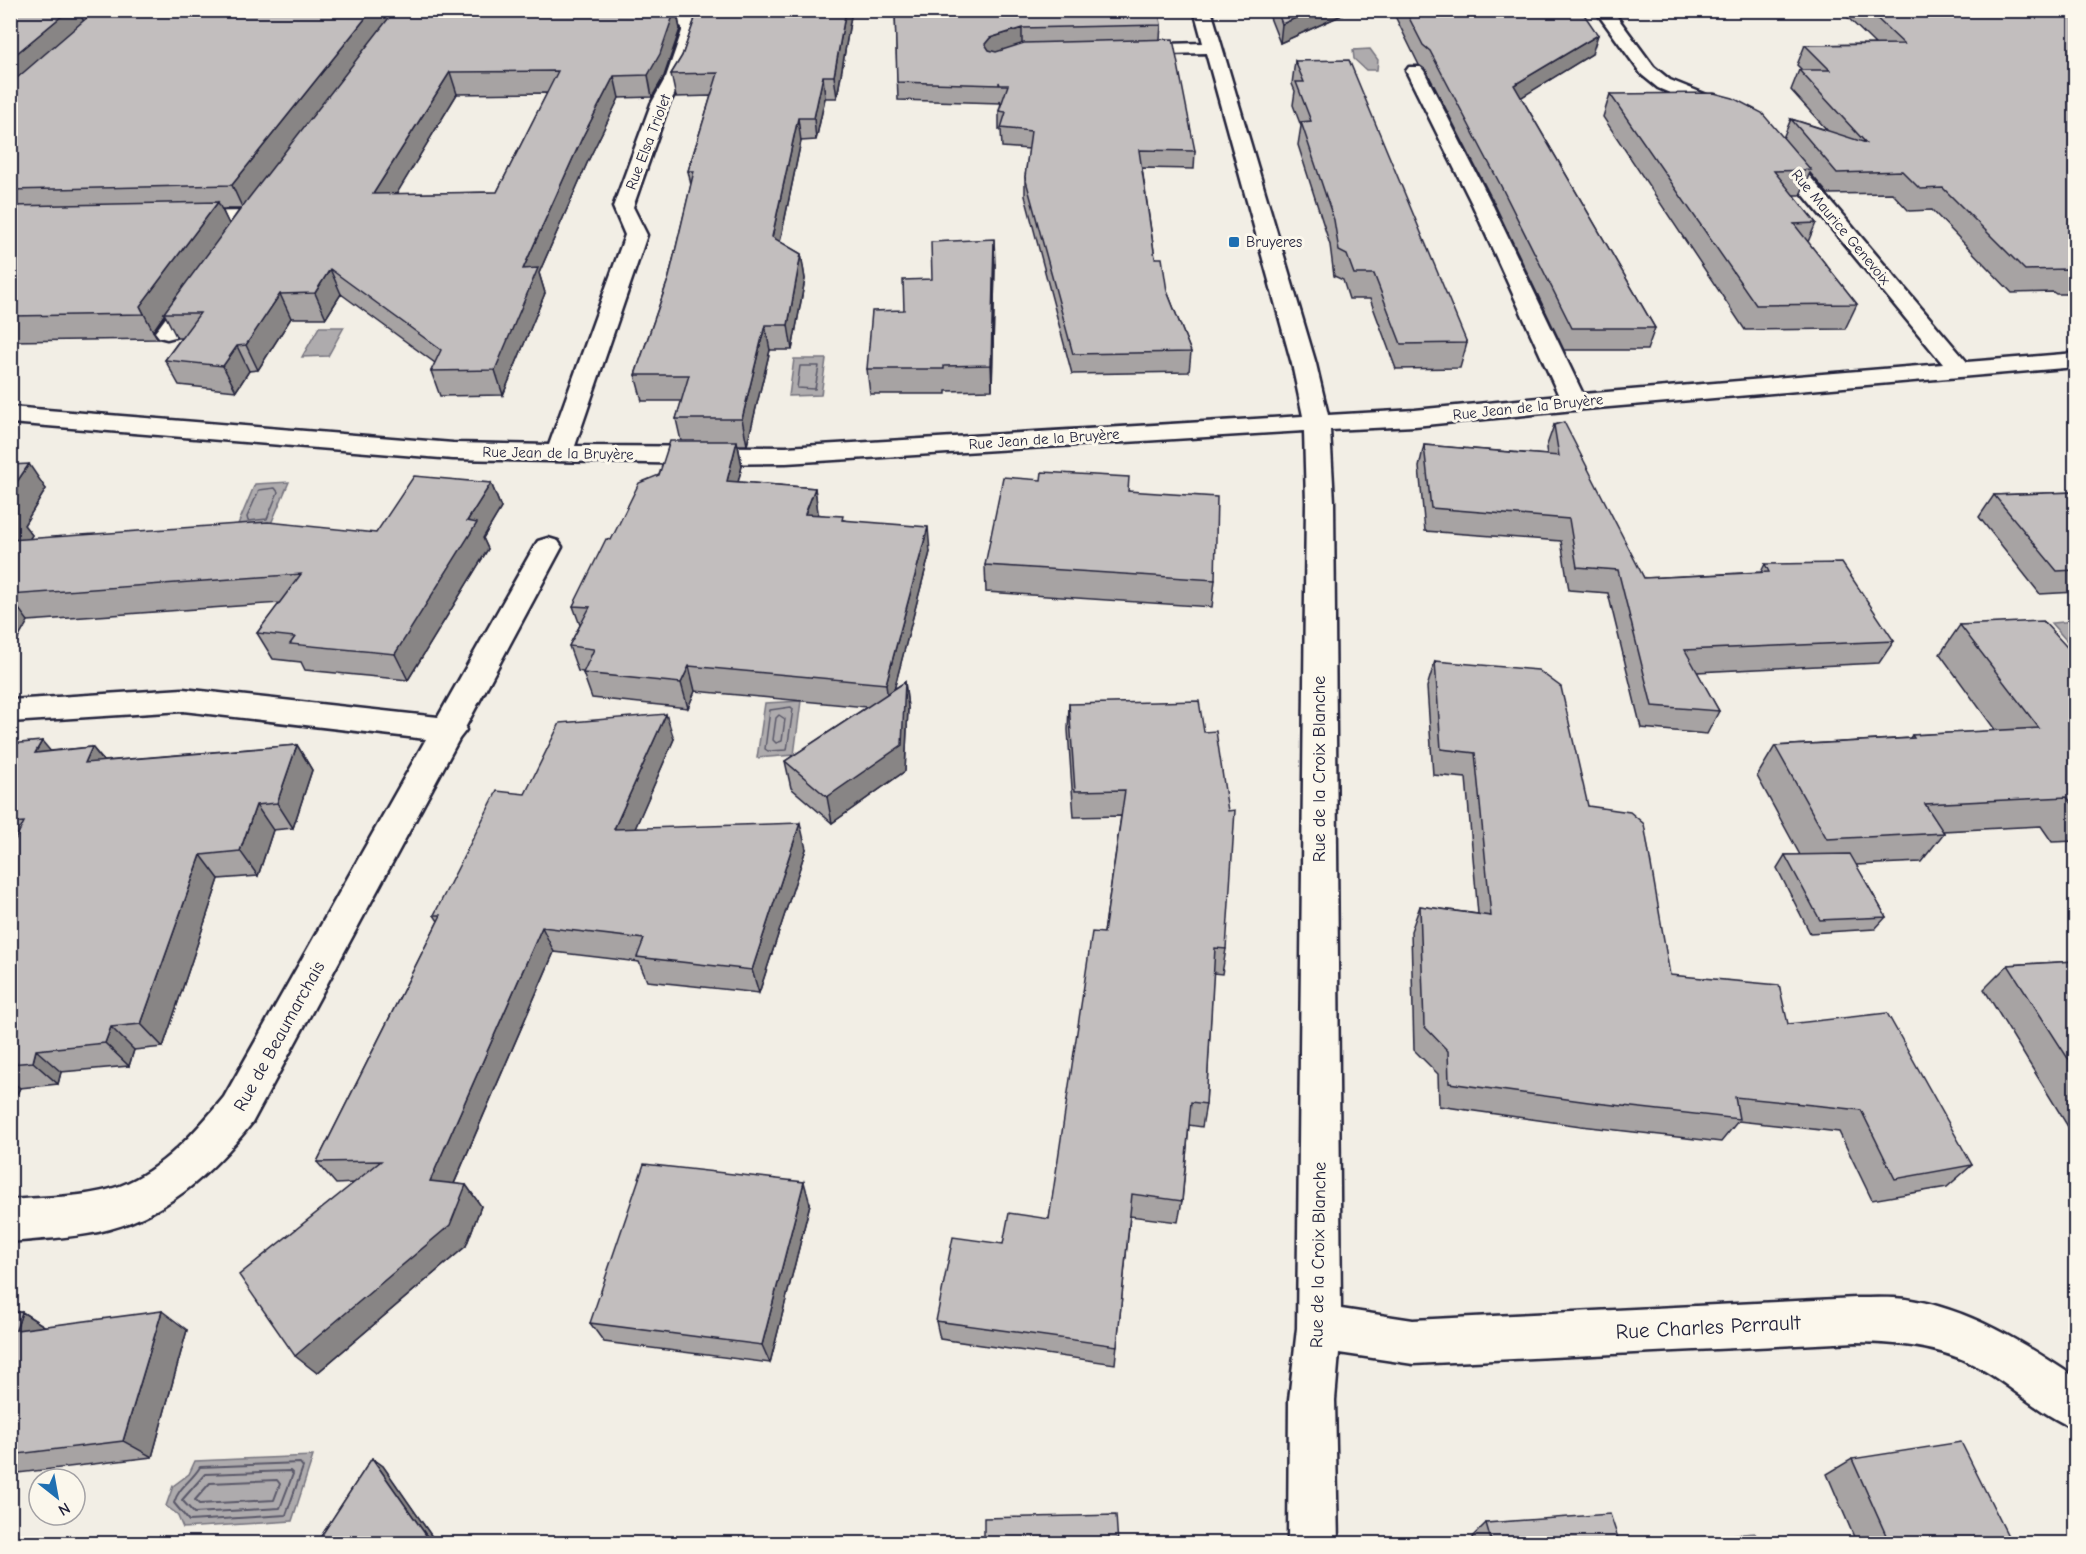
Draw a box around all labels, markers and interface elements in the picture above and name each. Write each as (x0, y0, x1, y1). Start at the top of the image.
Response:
street label: Rue Elsa Triolet (622, 91, 675, 192)
street label: Rue Maurice Genevoix (1788, 166, 1895, 289)
place label: Bruyeres (1246, 233, 1302, 251)
marker: Bruyeres (1227, 235, 1241, 249)
street label: Rue Jean de la Bruyère (1452, 390, 1605, 424)
street label: Rue Jean de la Bruyère (968, 425, 1121, 453)
street label: Rue Jean de la Bruyère (482, 443, 634, 463)
street label: Rue de la Croix Blanche (1309, 676, 1330, 862)
street label: Rue de Beaumarchais (229, 958, 329, 1115)
street label: Rue de la Croix Blanche (1306, 1162, 1331, 1348)
street label: Rue Charles Perrault (1615, 1310, 1802, 1344)
north arrow (27, 1467, 87, 1527)
text: N (55, 1499, 73, 1519)

